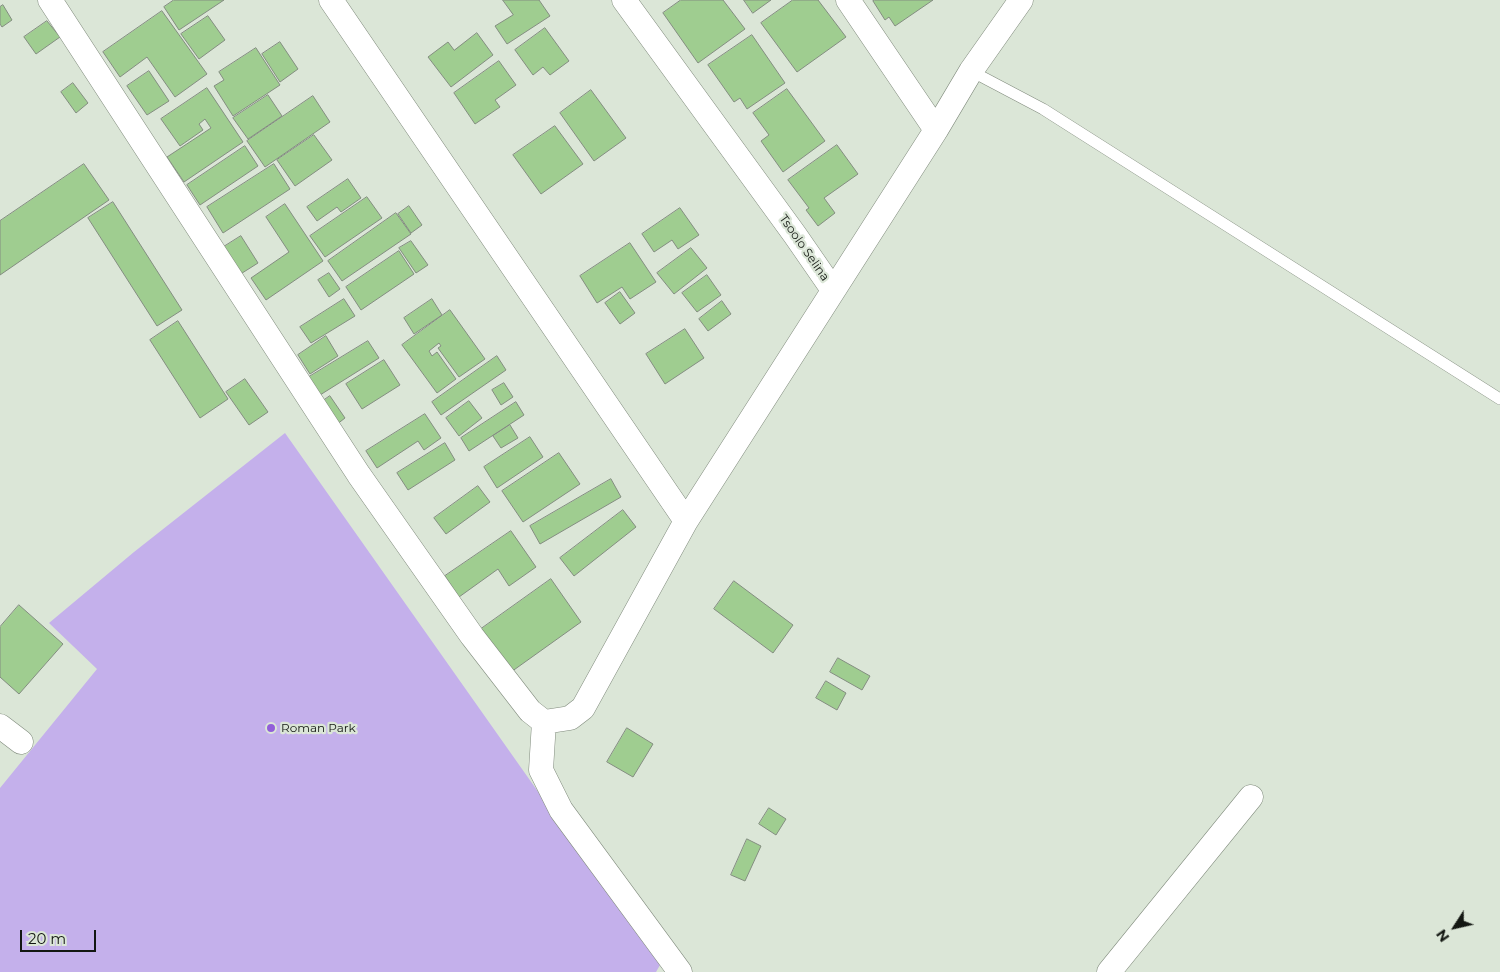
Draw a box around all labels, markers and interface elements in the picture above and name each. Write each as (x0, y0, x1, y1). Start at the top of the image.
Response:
street label: Tsoolo Selina (776, 212, 832, 284)
place label: Roman Park (281, 721, 356, 735)
marker: Roman Park (265, 722, 277, 734)
north arrow (1430, 902, 1480, 952)
scale bar (22, 920, 99, 952)
text: N (1432, 926, 1453, 945)
text: 20 m (28, 929, 66, 948)

